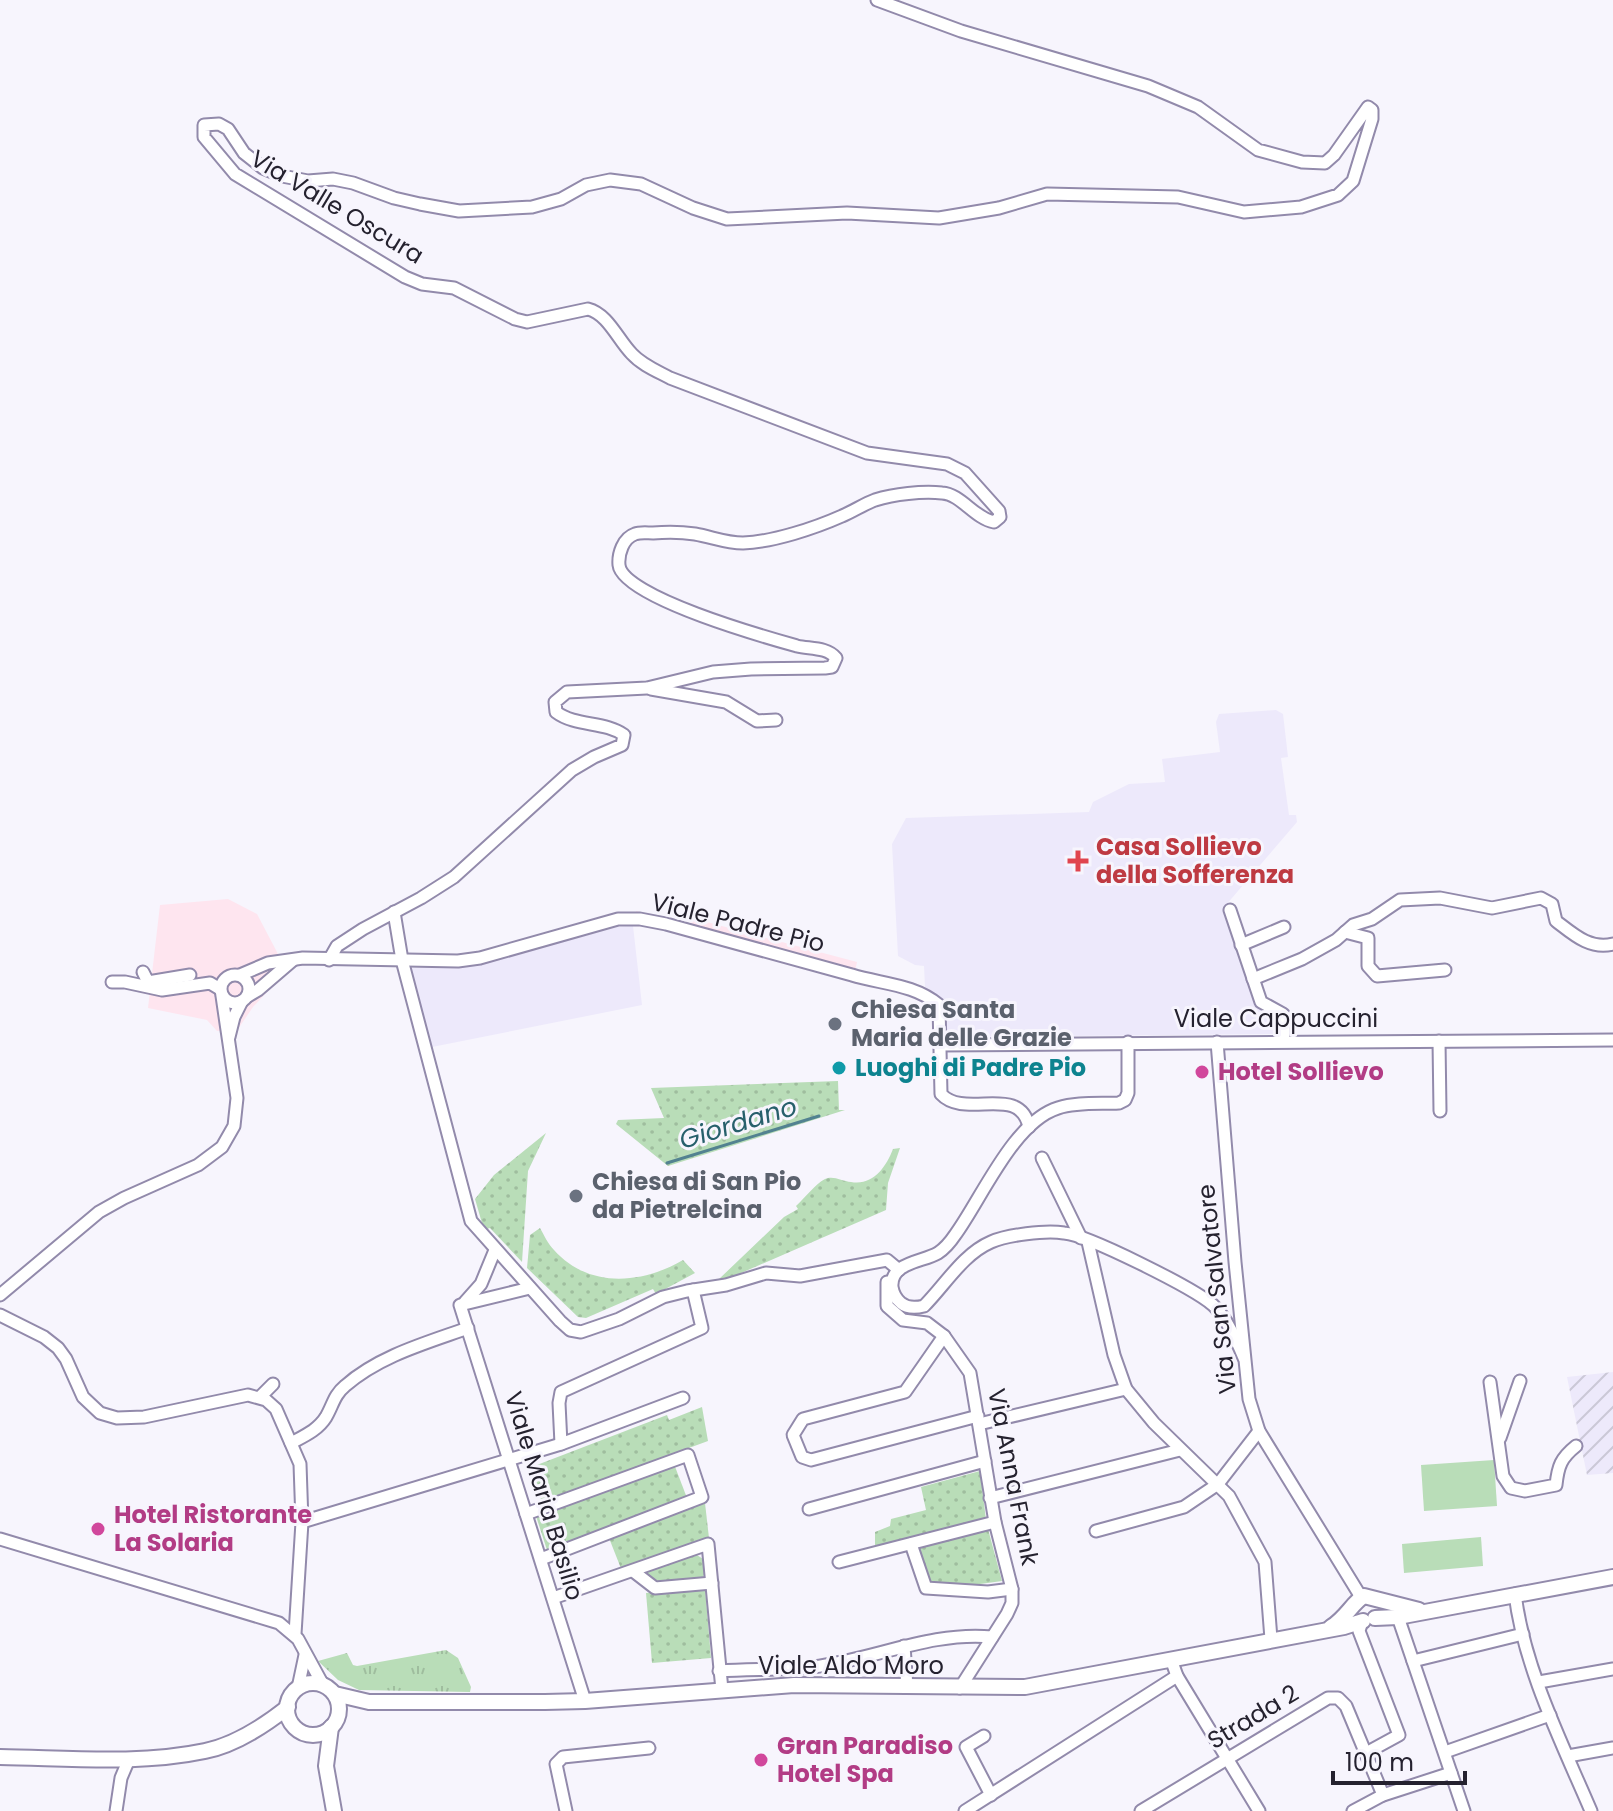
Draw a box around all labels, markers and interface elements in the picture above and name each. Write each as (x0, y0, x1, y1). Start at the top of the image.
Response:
street label: Via Valle Oscura (244, 142, 430, 271)
place label: Casa Sollievo della Sofferenza (1096, 830, 1294, 891)
marker: Casa Sollievo della Sofferenza (1067, 850, 1089, 872)
street label: Viale Padre Pio (648, 885, 828, 960)
place label: Chiesa Santa Maria delle Grazie (851, 993, 1072, 1054)
street label: Viale Cappuccini (1174, 1002, 1378, 1035)
marker: Chiesa Santa Maria delle Grazie (826, 1015, 844, 1033)
place label: Luoghi di Padre Pio (855, 1051, 1086, 1084)
place label: Hotel Sollievo (1218, 1055, 1384, 1088)
marker: Luoghi di Padre Pio (830, 1059, 848, 1077)
marker: Hotel Sollievo (1193, 1063, 1211, 1081)
water label: Giordano (675, 1088, 801, 1158)
place label: Chiesa di San Pio da Pietrelcina (592, 1165, 801, 1226)
street label: Via San Salvatore (1189, 1183, 1244, 1396)
marker: Chiesa di San Pio da Pietrelcina (567, 1187, 585, 1205)
street label: Via Anna Frank (980, 1386, 1047, 1569)
street label: Viale Maria Basilio (497, 1388, 592, 1604)
place label: Hotel Ristorante La Solaria (114, 1498, 312, 1559)
marker: Hotel Ristorante La Solaria (89, 1520, 107, 1538)
street label: Viale Aldo Moro (758, 1649, 944, 1682)
street label: Strada 2 (1201, 1677, 1304, 1757)
place label: Gran Paradiso Hotel Spa (777, 1729, 953, 1790)
scale bar (1333, 1735, 1465, 1785)
text: 100 m (1345, 1746, 1414, 1779)
marker: Gran Paradiso Hotel Spa (752, 1751, 770, 1769)

